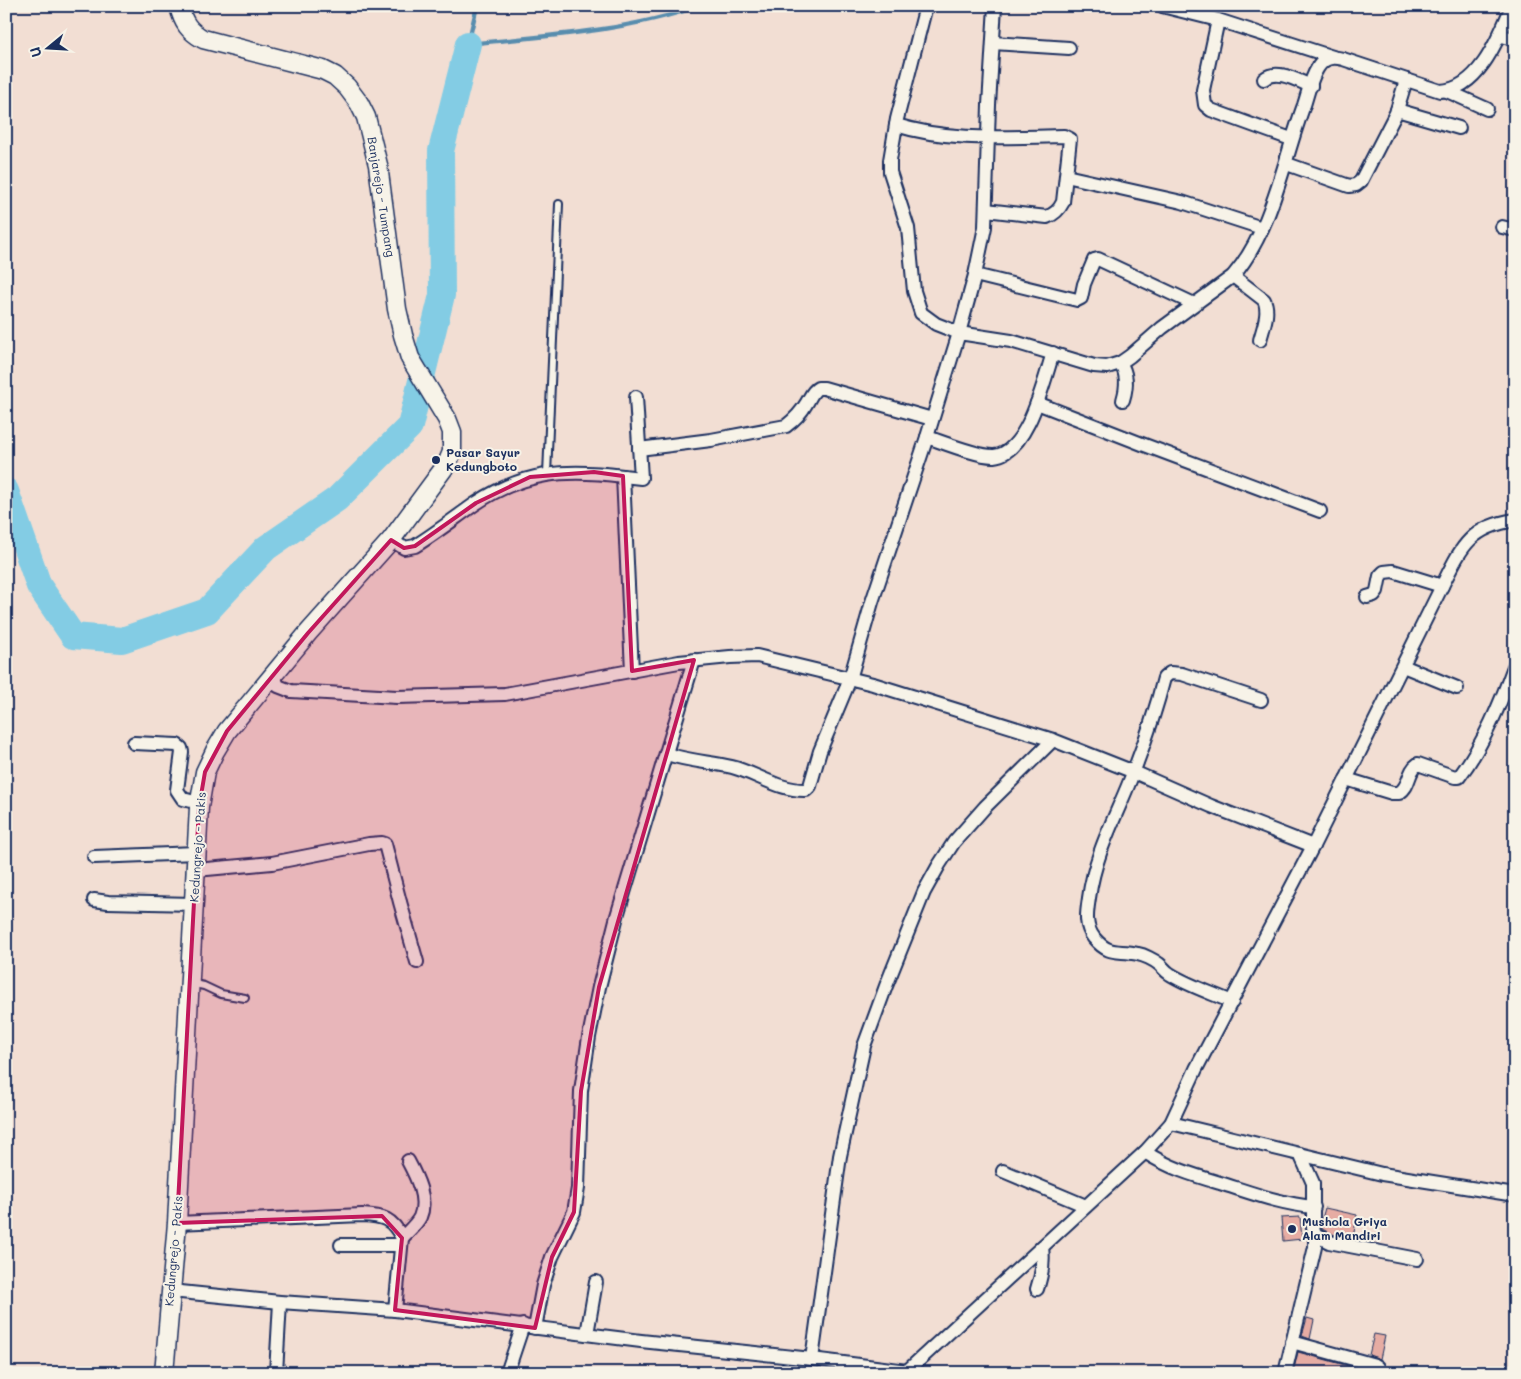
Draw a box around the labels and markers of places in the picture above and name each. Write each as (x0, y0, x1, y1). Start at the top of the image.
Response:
place label: Pasar Sayur Kedungboto (446, 444, 520, 474)
marker: Pasar Sayur Kedungboto (430, 454, 442, 466)
place label: Mushola Griya Alam Mandiri (1302, 1213, 1387, 1243)
marker: Mushola Griya Alam Mandiri (1286, 1223, 1298, 1235)

